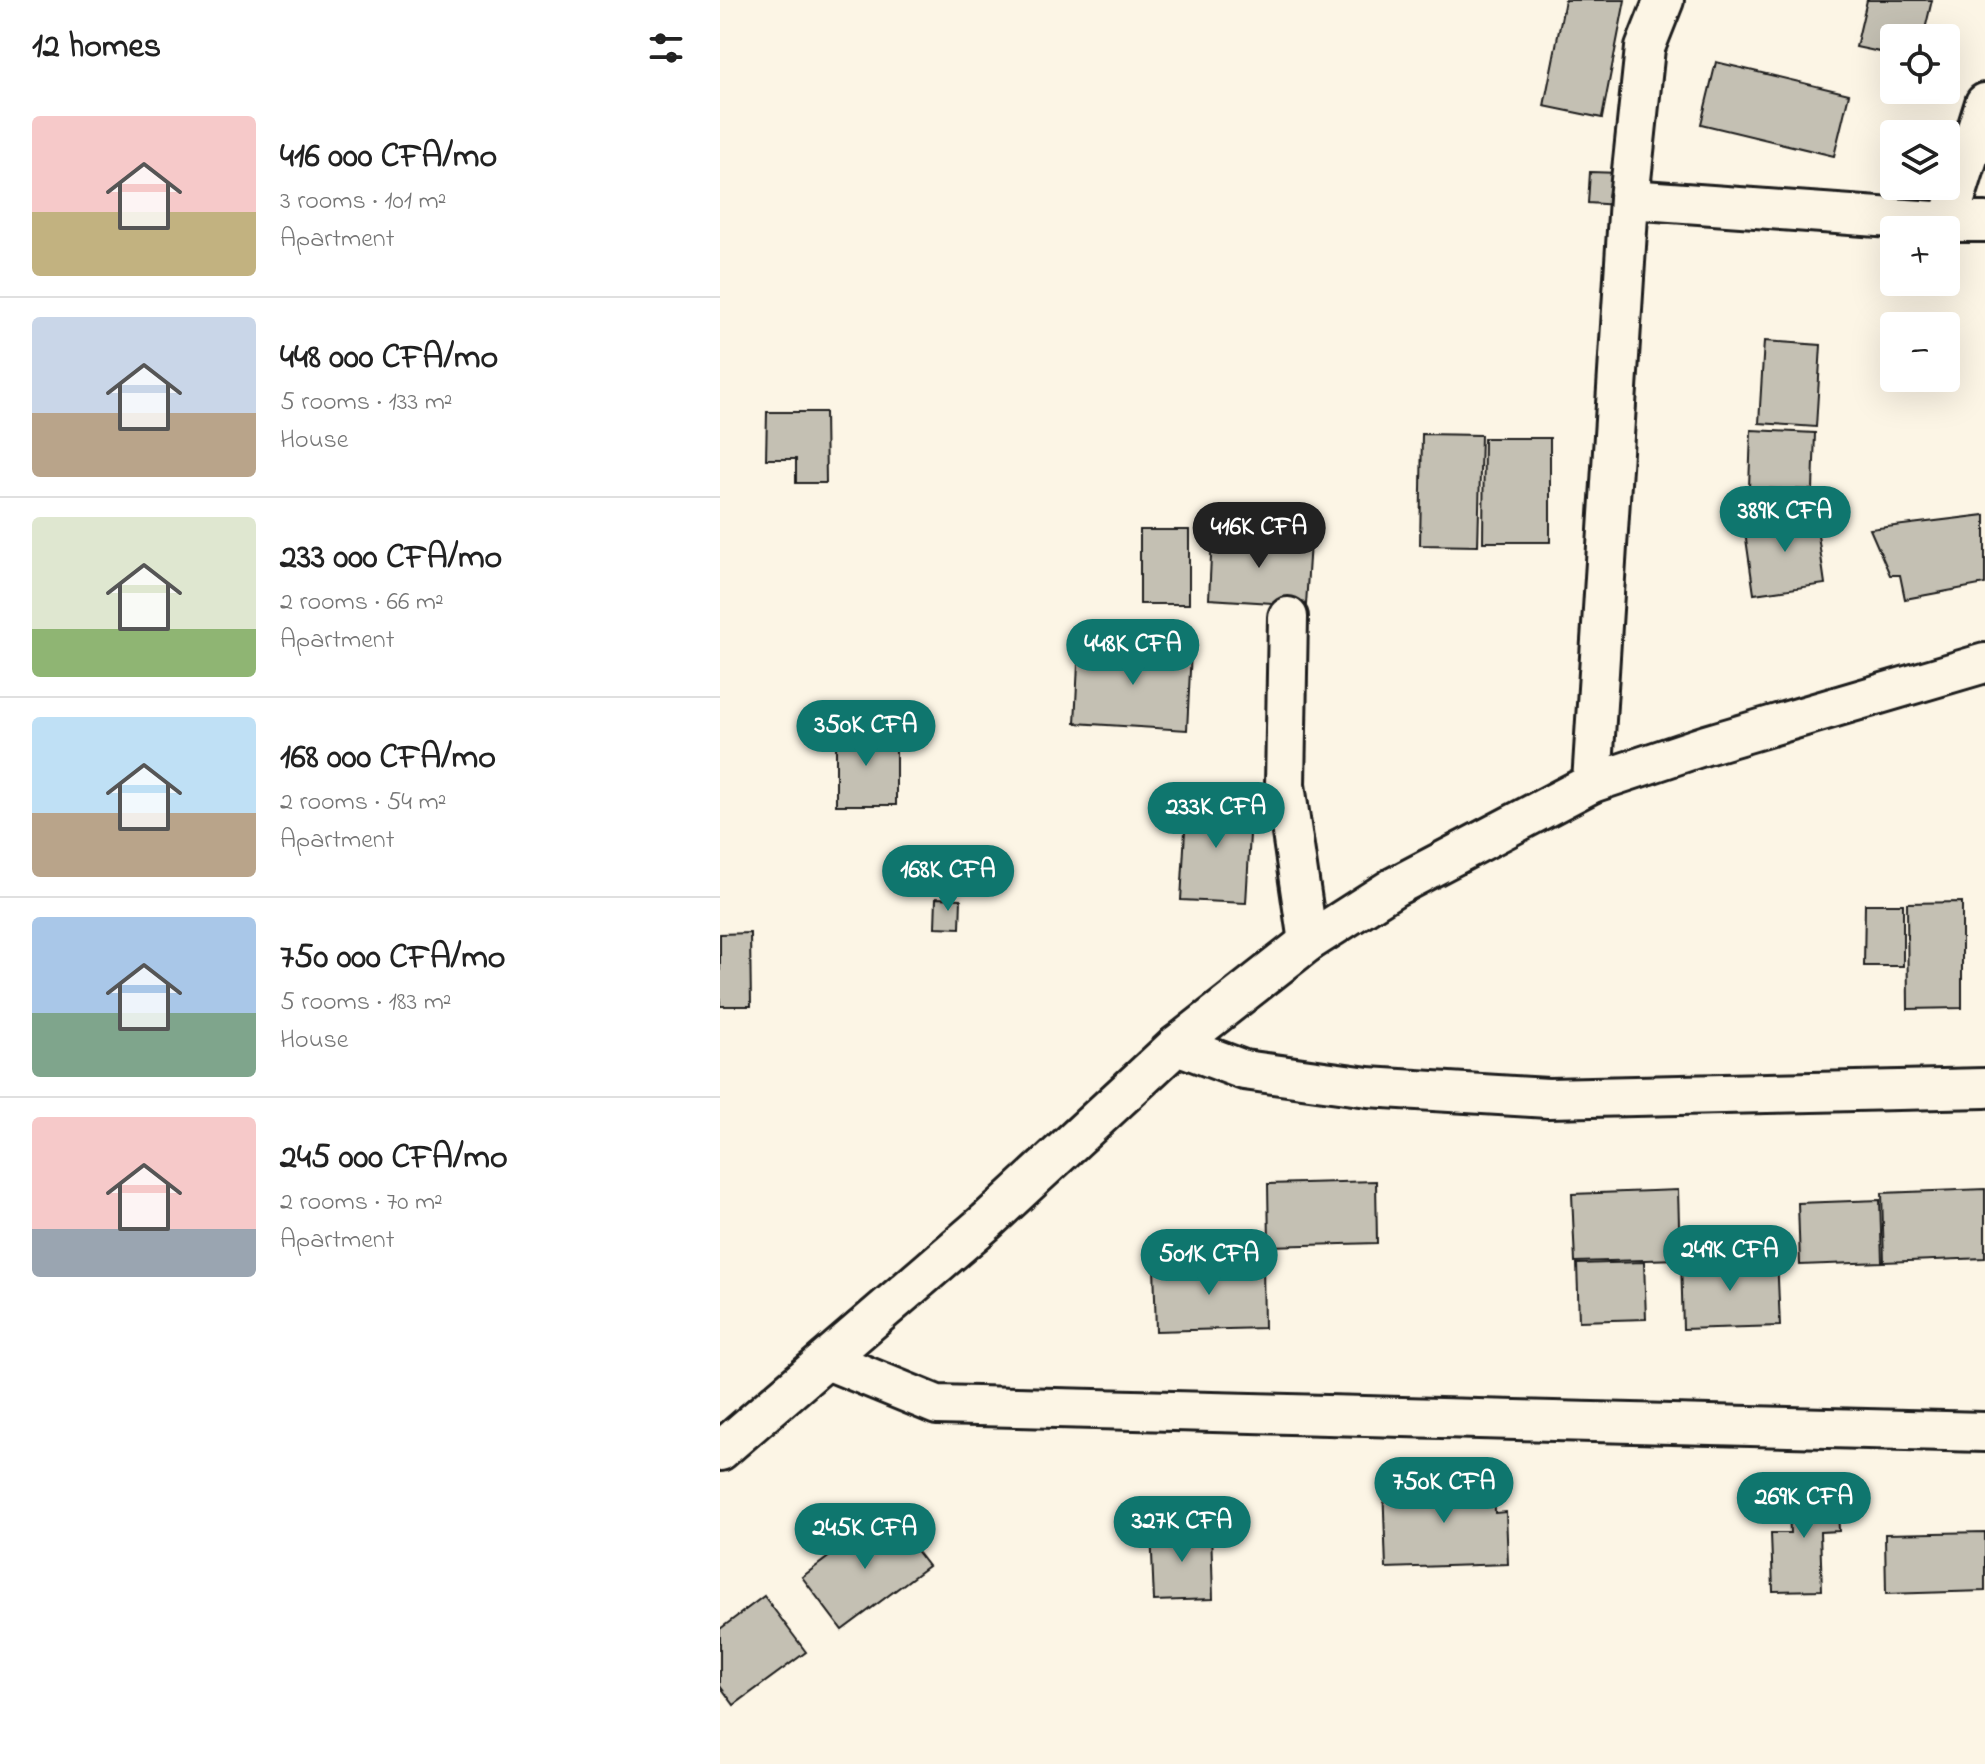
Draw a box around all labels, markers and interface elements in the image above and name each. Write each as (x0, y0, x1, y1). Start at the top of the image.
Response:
text: 12 homes (32, 23, 161, 73)
map controls (1880, 24, 1960, 392)
button: locate (1880, 24, 1960, 104)
icon: filters (644, 26, 688, 70)
button: layers (1880, 120, 1960, 200)
text: 416 000 CFA/mo (280, 133, 497, 183)
icon: home (96, 148, 192, 244)
text: 3 rooms · 101 m² (280, 183, 446, 221)
button: + (1880, 216, 1960, 296)
text: Apartment (280, 221, 394, 259)
button: − (1880, 312, 1960, 392)
text: 448 000 CFA/mo (280, 334, 498, 384)
icon: home (96, 349, 192, 445)
text: 5 rooms · 133 m² (280, 384, 453, 422)
text: House (280, 422, 348, 460)
pin: 389K CFA (1702, 486, 1868, 554)
text: 389K CFA (1738, 493, 1832, 531)
pin: 416K CFA (1176, 502, 1342, 570)
text: 416K CFA (1211, 509, 1307, 547)
text: 233 000 CFA/mo (280, 534, 502, 584)
icon: home (96, 549, 192, 645)
text: 2 rooms · 66 m² (280, 584, 444, 622)
pin: 448K CFA (1050, 619, 1216, 687)
text: Apartment (280, 622, 394, 660)
text: 448K CFA (1084, 626, 1182, 664)
pin: 350K CFA (783, 700, 949, 768)
text: 350K CFA (814, 707, 918, 745)
text: 168 000 CFA/mo (280, 734, 496, 784)
icon: home (96, 749, 192, 845)
pin: 233K CFA (1133, 782, 1299, 850)
text: 2 rooms · 54 m² (280, 784, 446, 822)
text: 233K CFA (1166, 789, 1266, 827)
text: Apartment (280, 822, 394, 860)
pin: 168K CFA (865, 845, 1031, 913)
text: 168K CFA (900, 852, 996, 890)
text: 750 000 CFA/mo (280, 934, 505, 984)
icon: home (96, 949, 192, 1045)
text: 5 rooms · 183 m² (280, 984, 452, 1022)
text: House (280, 1022, 348, 1060)
text: 245 000 CFA/mo (280, 1134, 508, 1184)
icon: home (96, 1149, 192, 1245)
text: 2 rooms · 70 m² (280, 1184, 443, 1222)
text: Apartment (280, 1222, 394, 1260)
pin: 249K CFA (1647, 1225, 1813, 1293)
pin: 501K CFA (1126, 1229, 1292, 1297)
text: 249K CFA (1681, 1232, 1779, 1270)
text: 501K CFA (1159, 1236, 1259, 1274)
pin: 750K CFA (1361, 1457, 1527, 1525)
text: 750K CFA (1392, 1464, 1496, 1502)
pin: 269K CFA (1721, 1472, 1887, 1540)
text: 269K CFA (1755, 1479, 1853, 1517)
pin: 327K CFA (1099, 1496, 1265, 1564)
pin: 245K CFA (782, 1503, 948, 1571)
text: 327K CFA (1132, 1503, 1232, 1541)
text: 245K CFA (813, 1510, 917, 1548)

